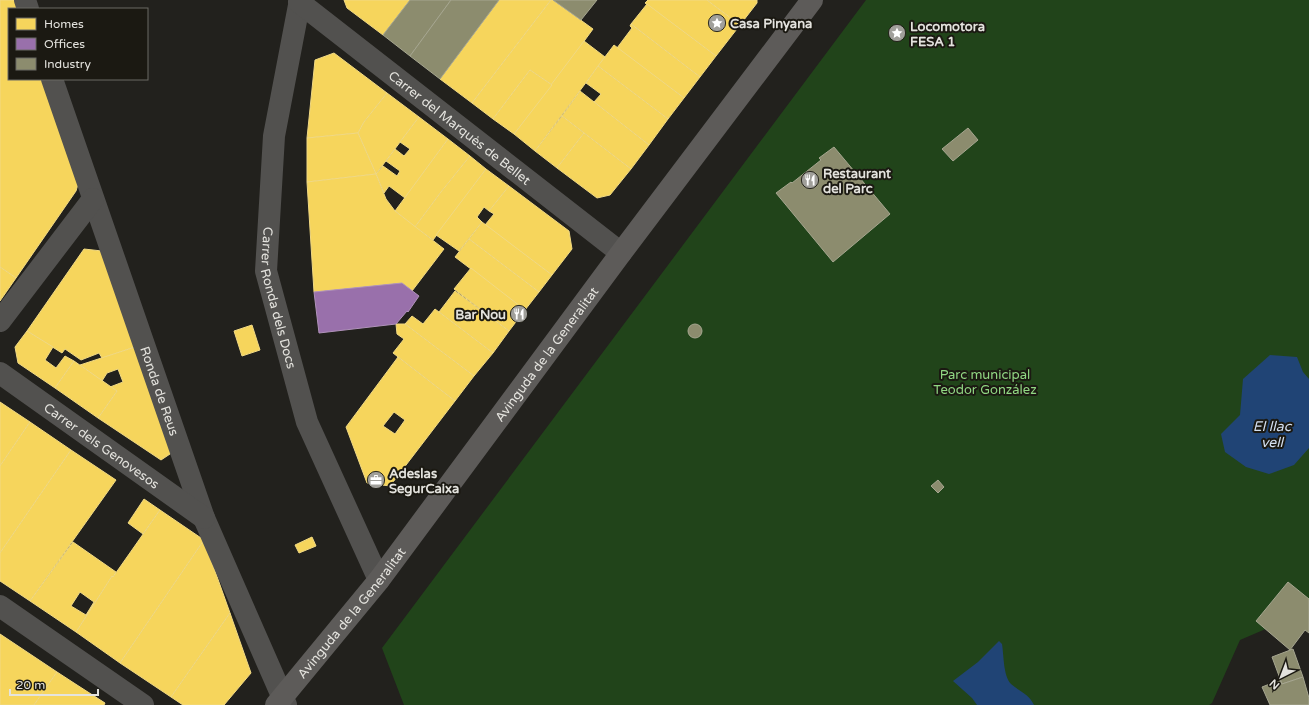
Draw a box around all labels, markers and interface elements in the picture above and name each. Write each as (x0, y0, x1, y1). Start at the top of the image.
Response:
legend (8, 8, 148, 80)
place icon: Casa Pinyana (707, 13, 727, 33)
place label: Casa Pinyana (730, 16, 812, 32)
text: Homes (44, 17, 84, 31)
place label: Locomotora FESA 1 (910, 19, 985, 50)
place icon: Locomotora FESA 1 (887, 23, 907, 43)
text: Offices (44, 37, 85, 51)
text: Industry (44, 57, 91, 71)
street label: Carrer del Marquès de Bellet (385, 68, 534, 189)
place label: Restaurant del Parc (823, 166, 891, 197)
restaurant icon: Restaurant del Parc (800, 170, 820, 190)
street label: Carrer Ronda dels Docs (257, 226, 299, 371)
street label: Avinguda de la Generalitat (492, 284, 602, 425)
restaurant icon: Bar Nou (509, 304, 529, 324)
place label: Bar Nou (455, 307, 506, 323)
street label: Ronda de Reus (136, 344, 182, 438)
park label: Parc municipal Teodor González (933, 367, 1037, 398)
street label: Carrer dels Genovesos (40, 400, 162, 493)
water label: El llac vell (1253, 418, 1293, 451)
place label: Adeslas SegurCaixa (389, 466, 459, 497)
office icon: Adeslas SegurCaixa (366, 470, 386, 490)
street label: Avinguda de la Generalitat (294, 545, 409, 682)
north arrow (1261, 657, 1301, 697)
scale bar (10, 671, 98, 697)
text: N (1267, 676, 1282, 692)
text: 20 m (16, 678, 45, 692)

